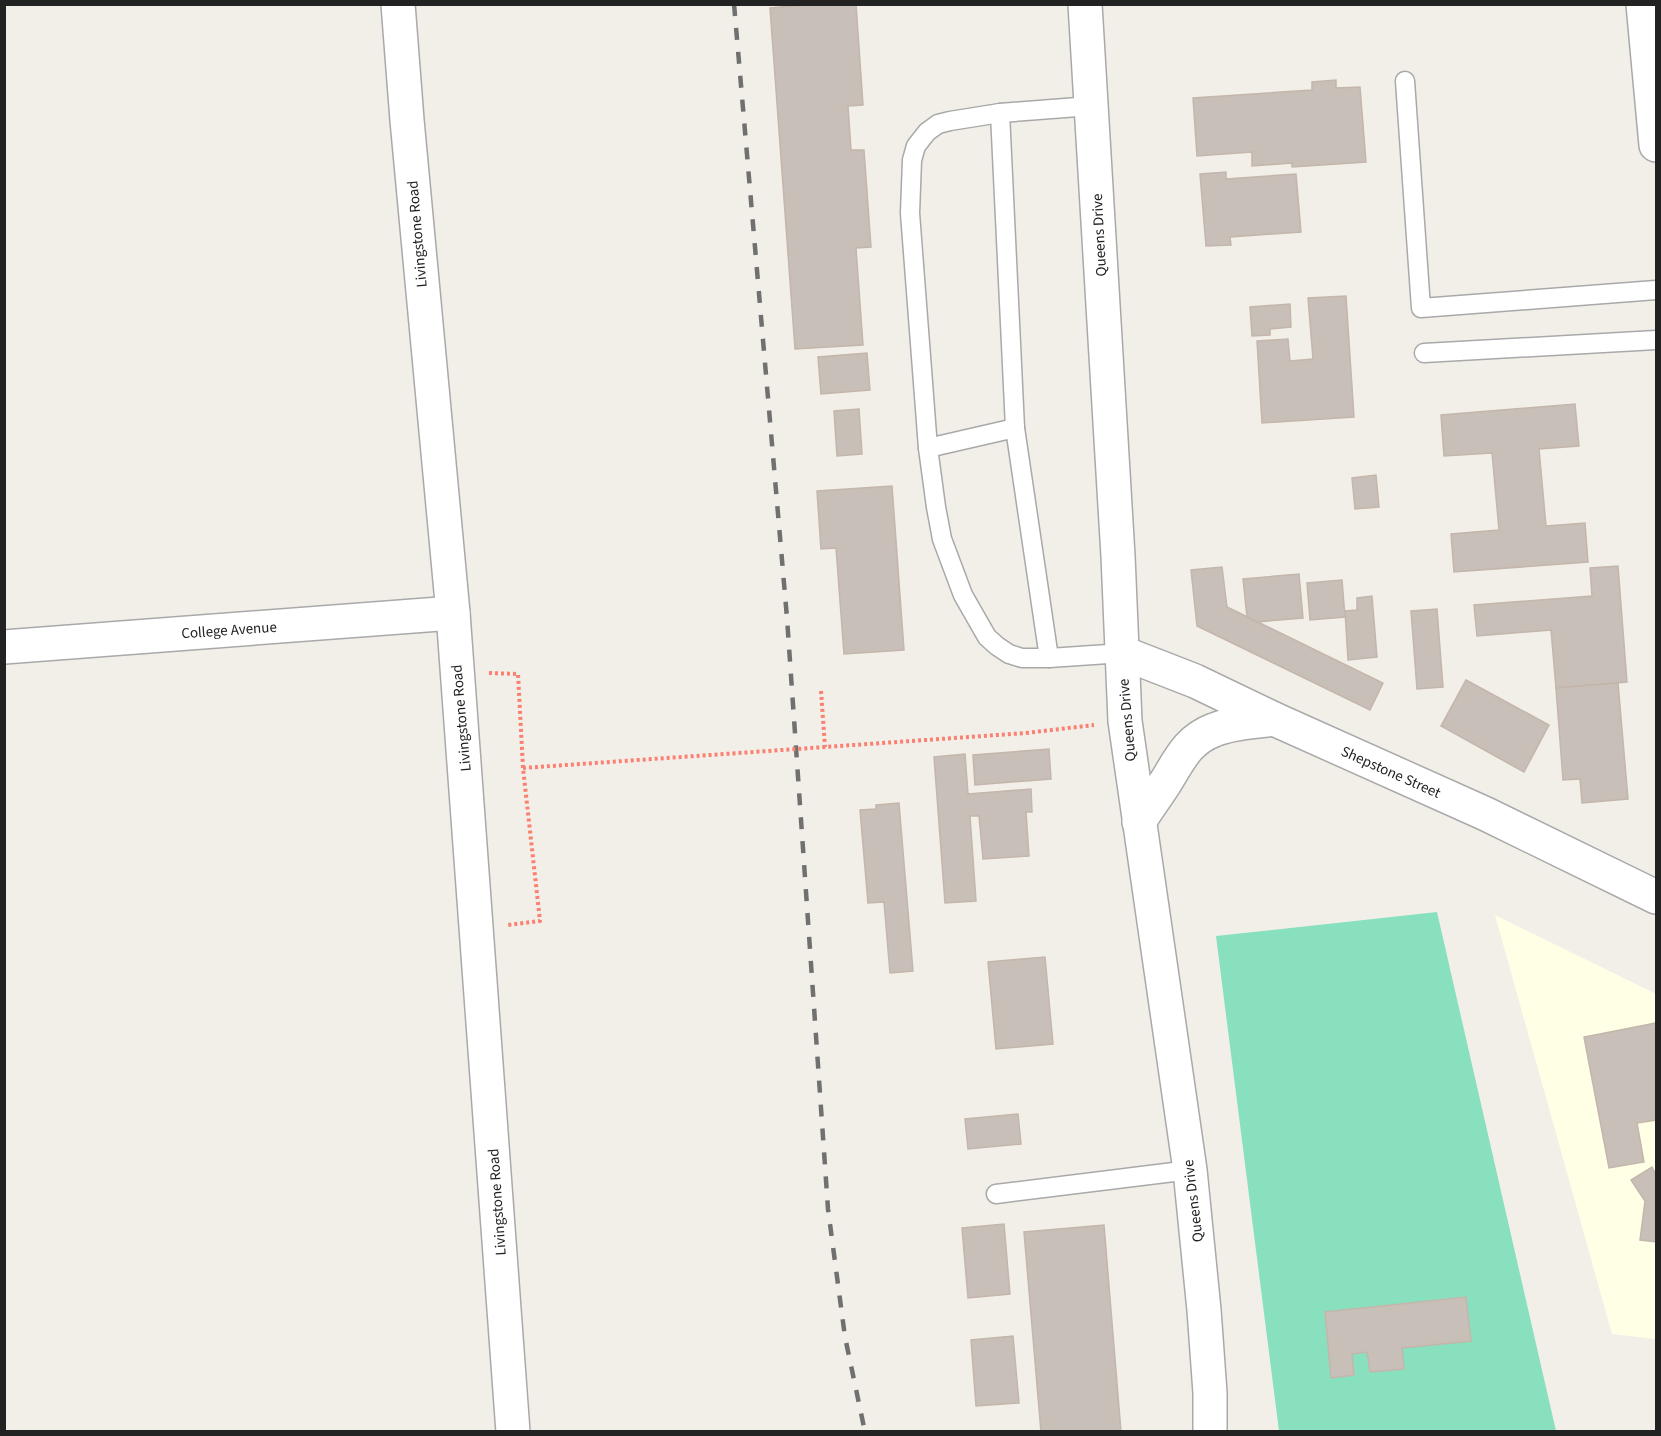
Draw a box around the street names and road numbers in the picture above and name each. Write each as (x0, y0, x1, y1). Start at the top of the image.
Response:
street label: Livingstone Road (402, 180, 433, 288)
street label: Queens Drive (1087, 193, 1112, 277)
street label: College Avenue (181, 617, 277, 644)
street label: Livingstone Road (446, 664, 477, 772)
street label: Queens Drive (1113, 678, 1142, 762)
street label: Shepstone Street (1338, 741, 1444, 804)
street label: Livingstone Road (483, 1148, 512, 1256)
street label: Queens Drive (1178, 1158, 1209, 1243)

